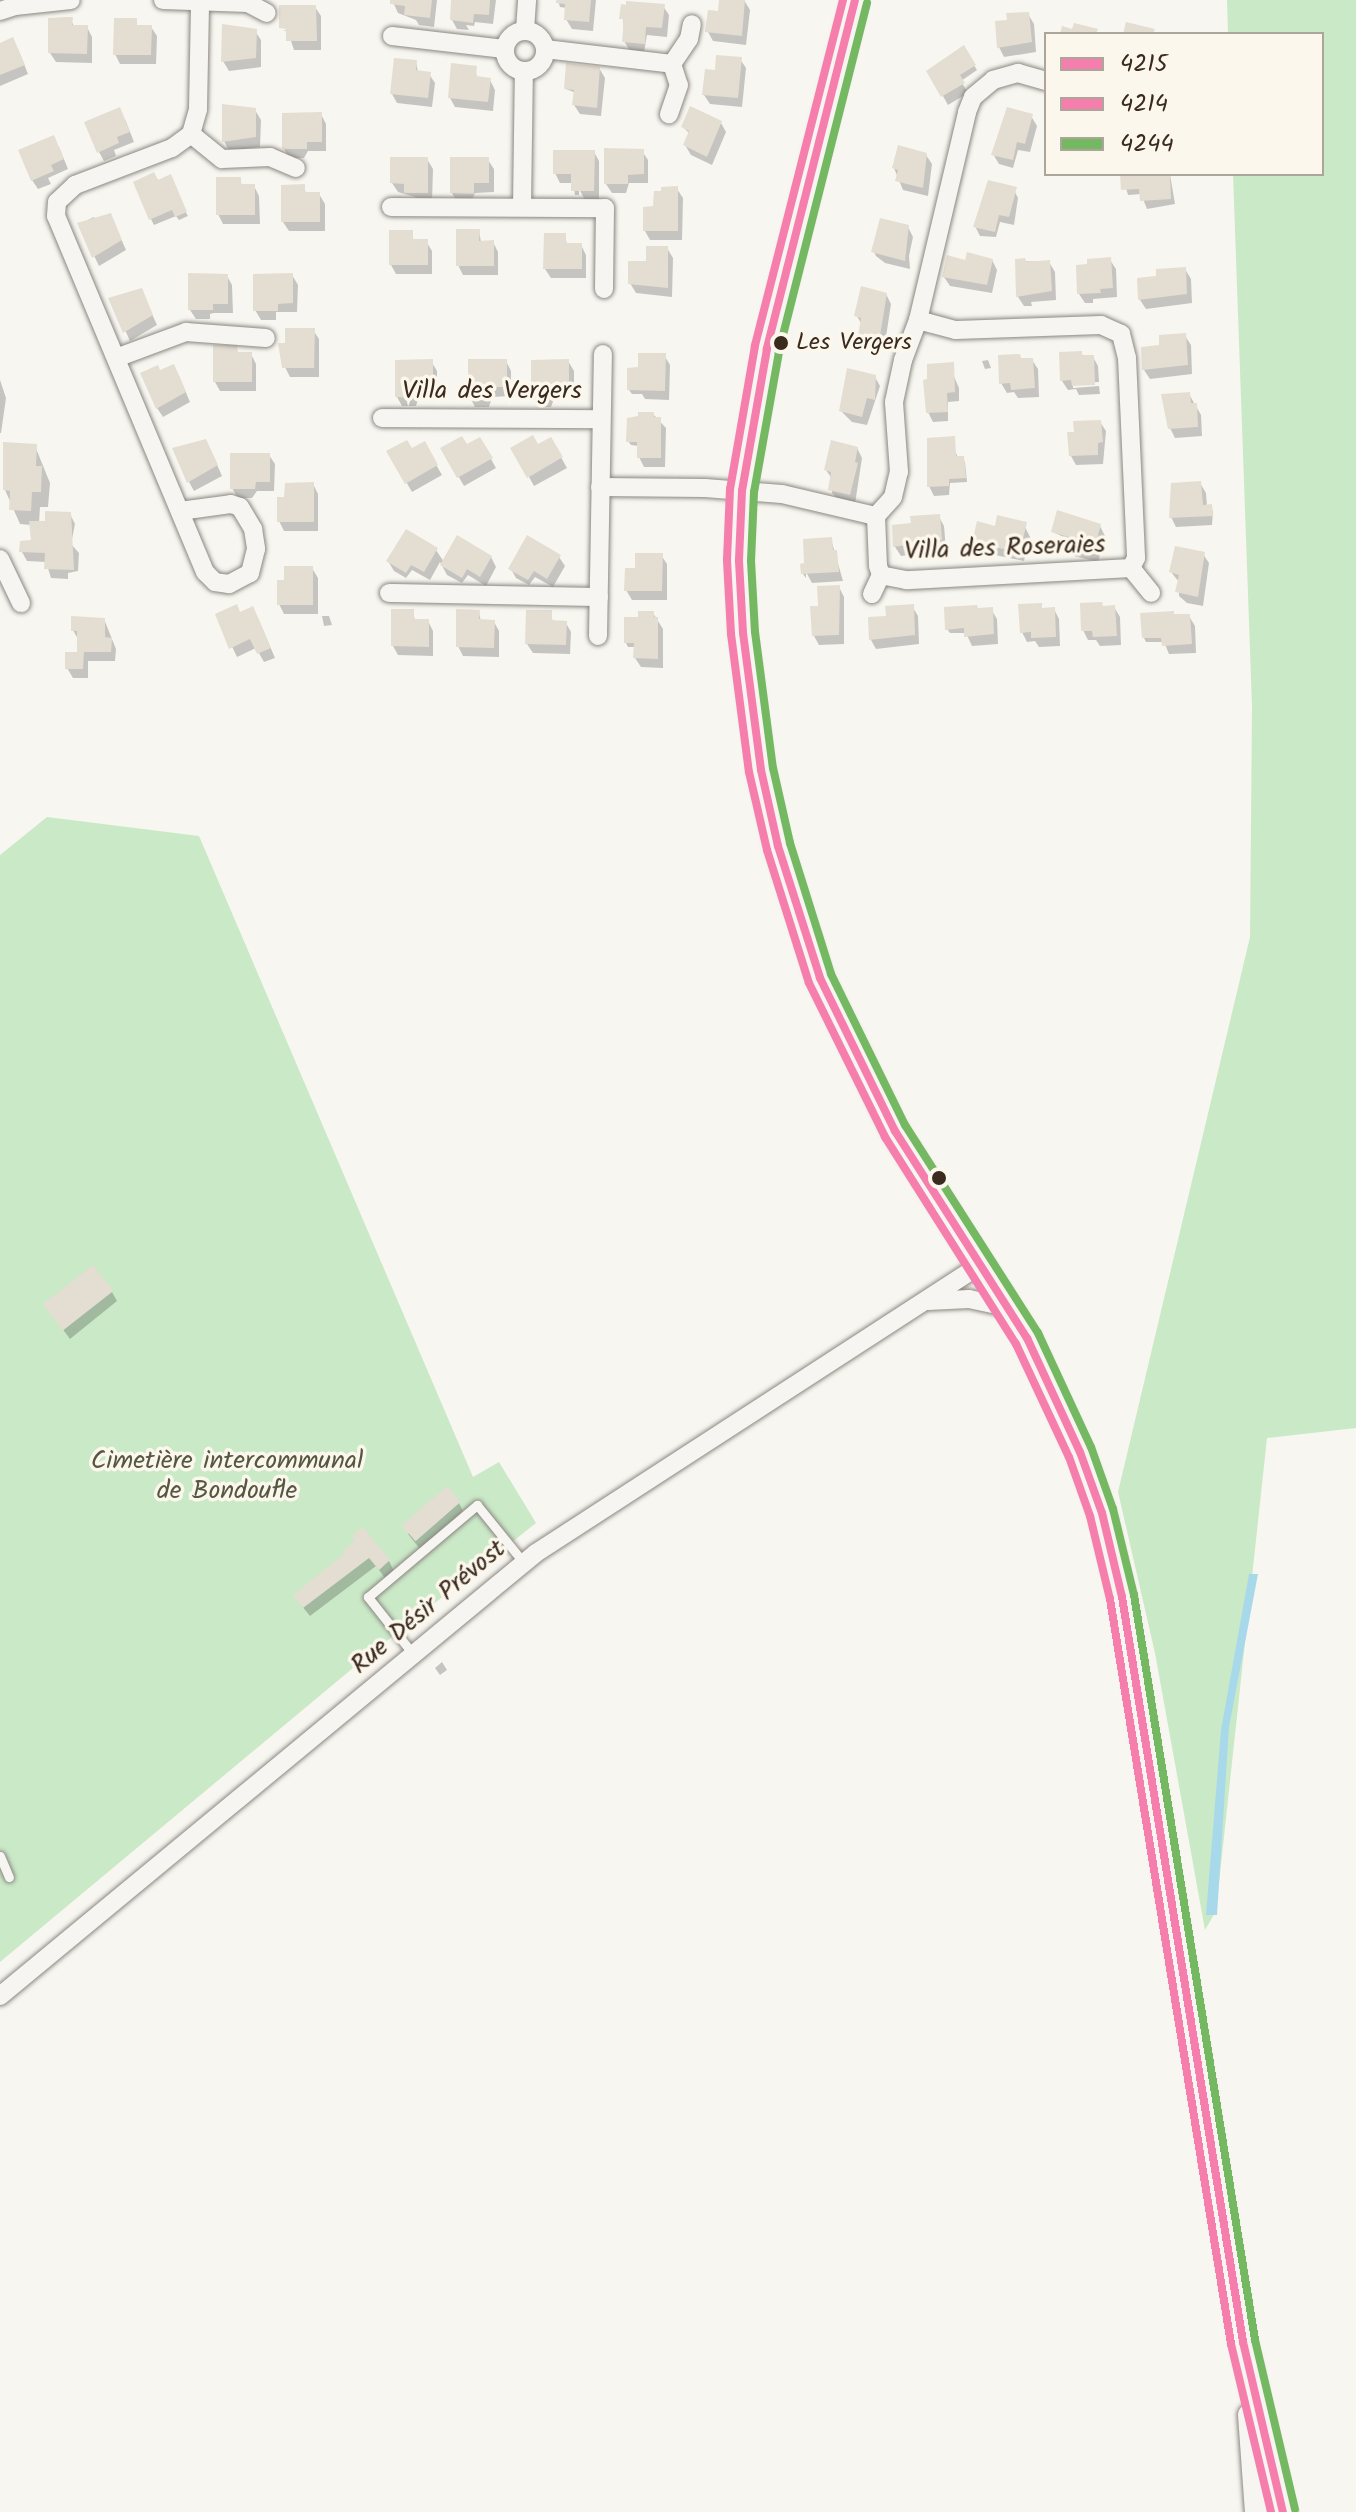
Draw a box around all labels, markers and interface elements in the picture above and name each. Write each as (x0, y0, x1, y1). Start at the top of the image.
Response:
legend (1044, 32, 1324, 176)
text: 4215 (1120, 45, 1168, 84)
text: 4214 (1120, 85, 1168, 124)
text: 4244 (1120, 125, 1174, 164)
place label: Les Vergers (796, 329, 912, 357)
marker: Les Vergers (773, 335, 789, 351)
street label: Villa des Vergers (402, 376, 582, 408)
street label: Villa des Roseraies (904, 530, 1106, 568)
unlabelled marker (931, 1170, 947, 1186)
park label: Cimetière intercommunal de Bondoufle (91, 1446, 363, 1508)
street label: Rue Désir Prévost (345, 1534, 513, 1682)

